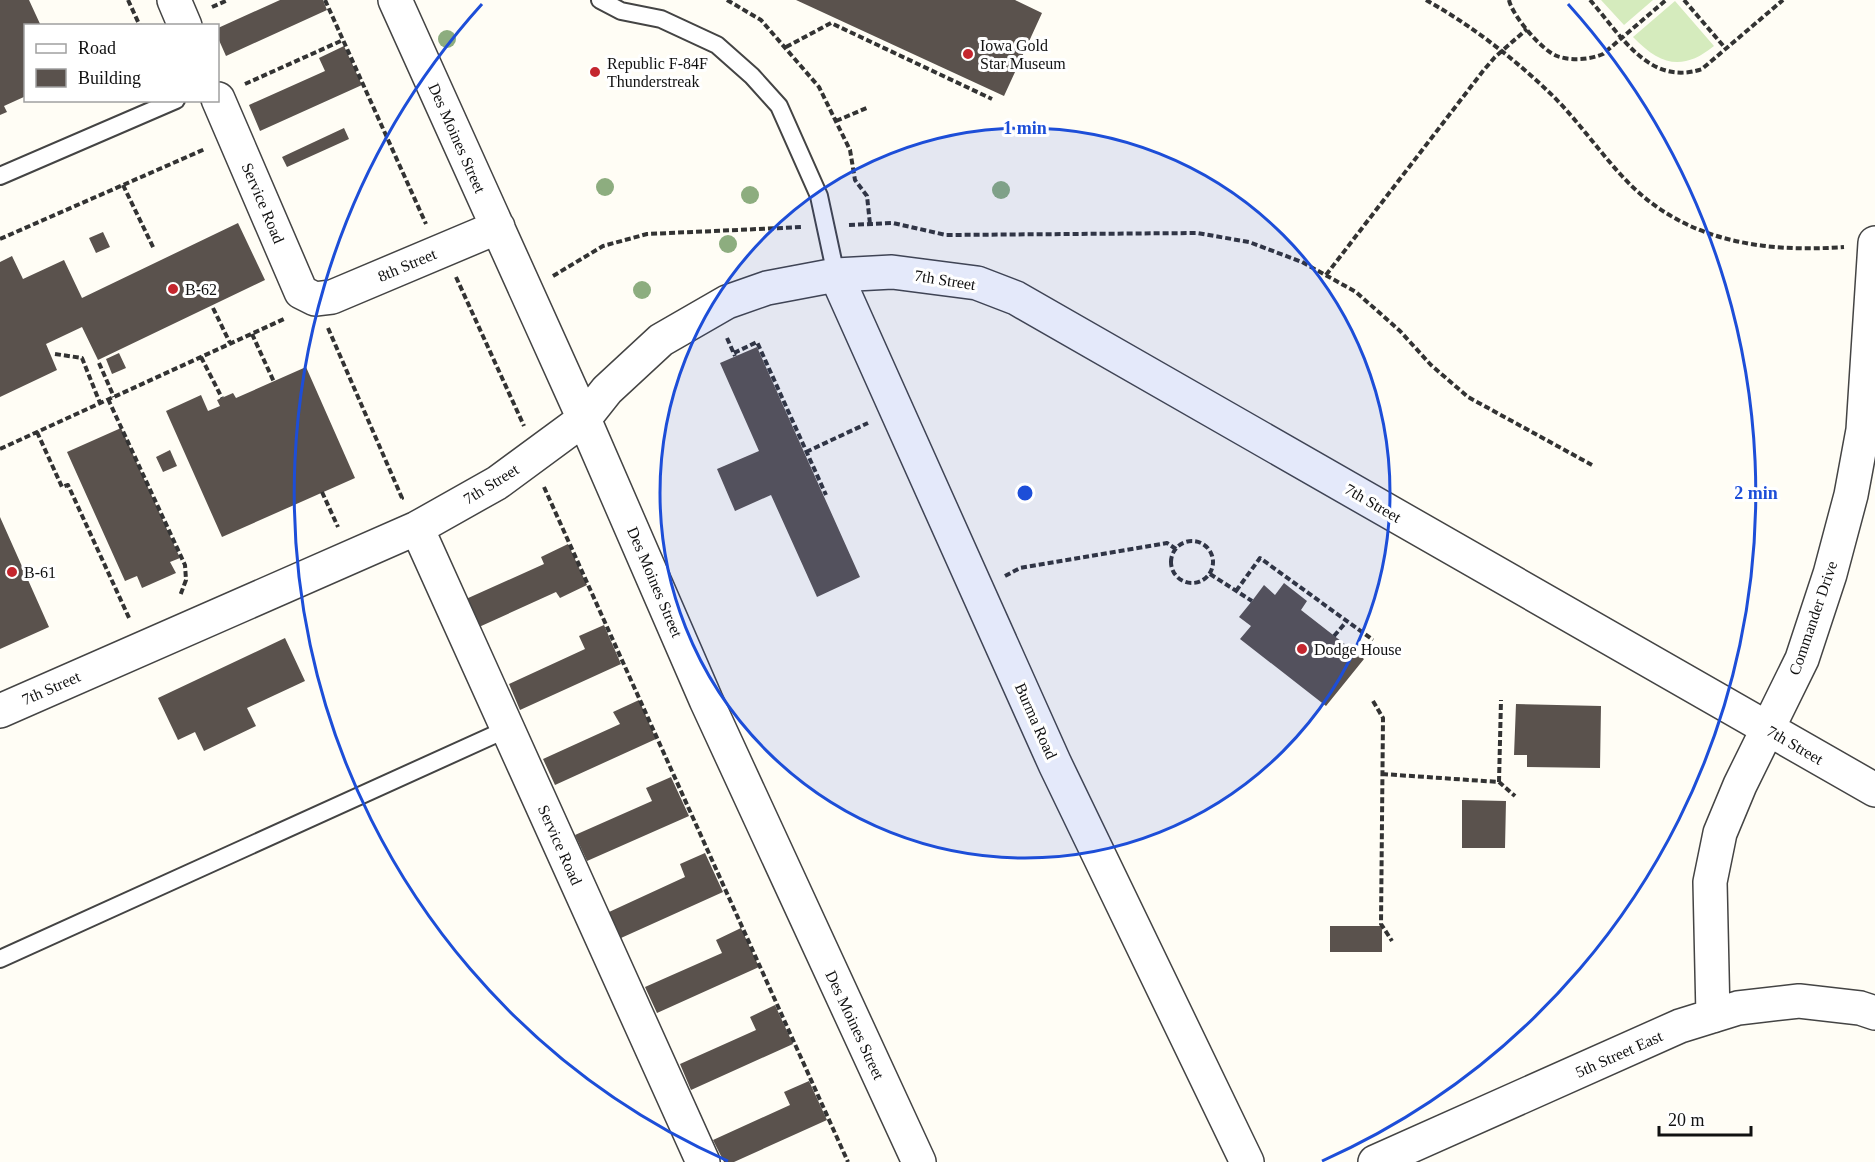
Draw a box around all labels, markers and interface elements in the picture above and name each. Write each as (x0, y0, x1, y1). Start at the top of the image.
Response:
legend (24, 24, 219, 102)
place label: Iowa Gold Star Museum (980, 37, 1066, 72)
text: Road (78, 38, 116, 58)
marker: Iowa Gold Star Museum (961, 47, 975, 61)
place label: Republic F-84F Thunderstreak (607, 55, 708, 90)
marker: Republic F-84F Thunderstreak (588, 65, 602, 79)
text: Building (78, 68, 141, 88)
street label: Des Moines Street (425, 81, 489, 196)
text: 1 min (1003, 118, 1047, 138)
street label: Service Road (238, 160, 288, 246)
street label: 8th Street (375, 245, 439, 285)
street label: 7th Street (913, 267, 977, 293)
place label: B-62 (185, 281, 217, 298)
marker: B-62 (166, 282, 180, 296)
street label: 7th Street (460, 460, 522, 508)
street label: 7th Street (1342, 480, 1404, 526)
centre of rings (1015, 483, 1035, 503)
text: 2 min (1734, 483, 1778, 503)
street label: Des Moines Street (624, 524, 686, 640)
street label: Commander Drive (1786, 559, 1840, 677)
place label: B-61 (24, 564, 56, 581)
marker: B-61 (5, 565, 19, 579)
place label: Dodge House (1314, 641, 1402, 659)
marker: Dodge House (1295, 642, 1309, 656)
street label: 7th Street (19, 667, 83, 708)
street label: Burma Road (1012, 680, 1060, 762)
street label: 7th Street (1764, 722, 1826, 768)
street label: Service Road (535, 802, 585, 888)
street label: Des Moines Street (822, 968, 888, 1083)
street label: 5th Street East (1573, 1027, 1666, 1081)
scale bar (1659, 1099, 1750, 1137)
text: 20 m (1668, 1110, 1705, 1130)

